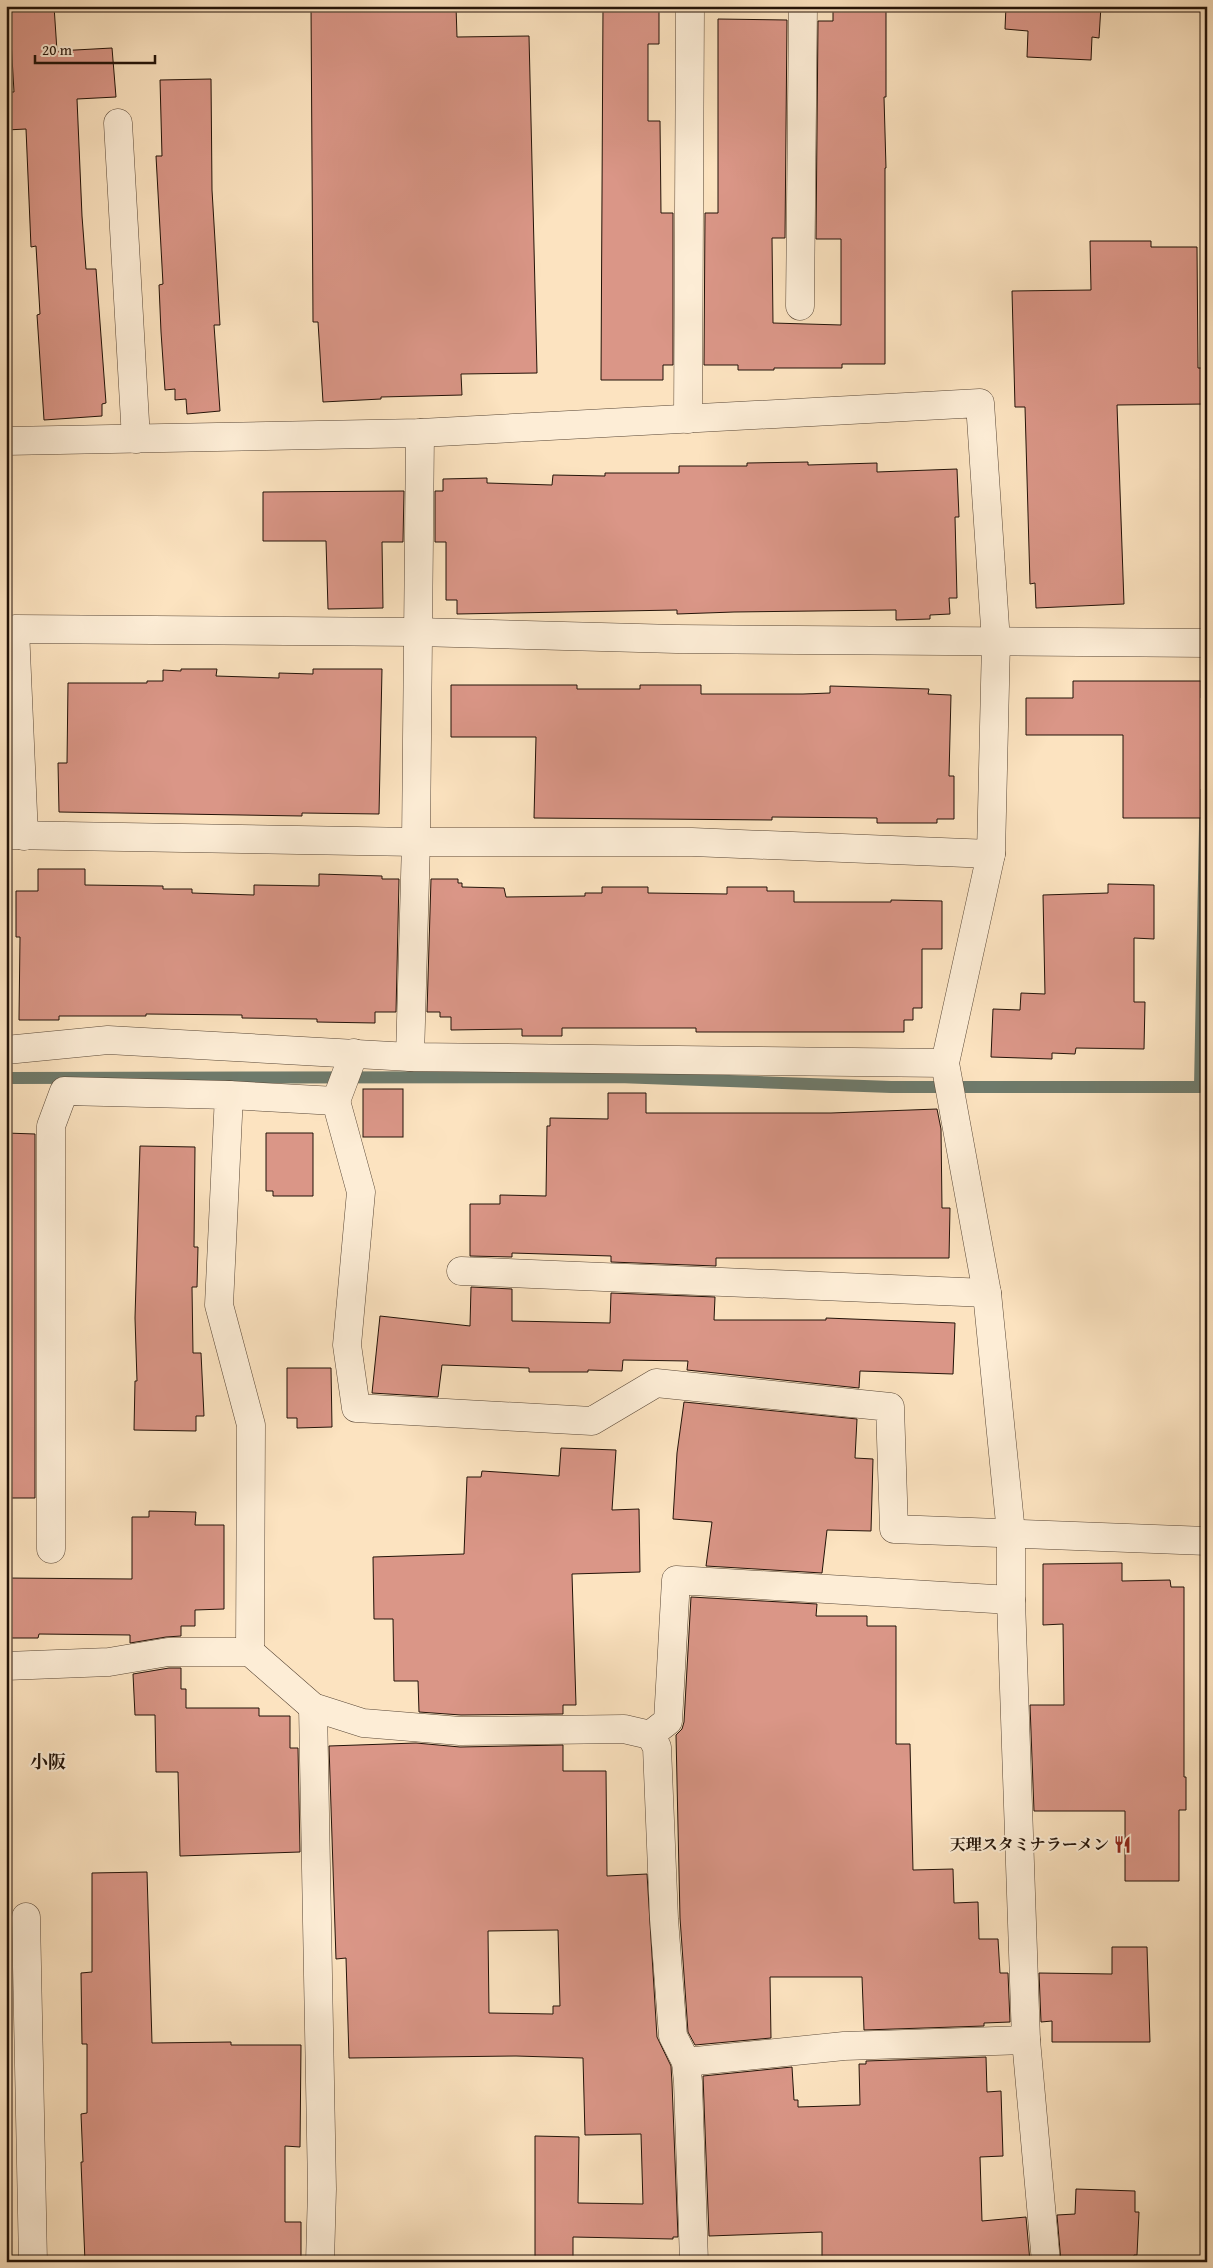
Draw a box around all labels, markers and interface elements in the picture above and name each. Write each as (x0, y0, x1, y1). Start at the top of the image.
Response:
scale bar (35, 32, 155, 64)
text: 20 m (42, 39, 73, 60)
district label: 小阪 (30, 1748, 66, 1775)
place label: 天理スタミナラーメン (950, 1832, 1109, 1856)
restaurant icon: 天理スタミナラーメン (1113, 1834, 1133, 1854)

